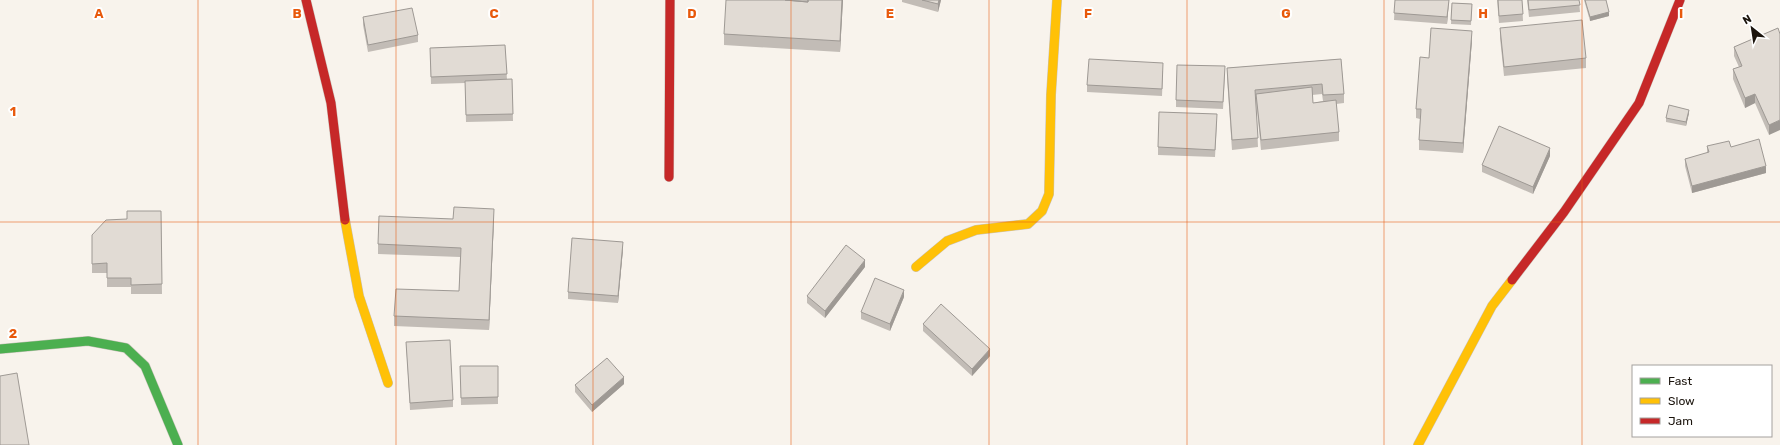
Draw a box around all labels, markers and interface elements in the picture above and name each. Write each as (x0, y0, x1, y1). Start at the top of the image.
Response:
text: A (94, 6, 104, 21)
text: B (292, 6, 302, 21)
text: C (489, 6, 499, 21)
text: D (687, 6, 697, 21)
text: E (886, 6, 894, 21)
text: F (1084, 6, 1092, 21)
text: G (1281, 6, 1291, 21)
text: H (1478, 6, 1488, 21)
text: I (1679, 6, 1683, 21)
north arrow (1732, 8, 1772, 48)
text: N (1741, 12, 1754, 27)
text: 1 (10, 104, 16, 119)
text: 2 (9, 326, 17, 341)
legend (1632, 365, 1772, 437)
text: Fast (1668, 374, 1692, 388)
text: Slow (1668, 394, 1695, 408)
text: Jam (1668, 414, 1693, 428)

